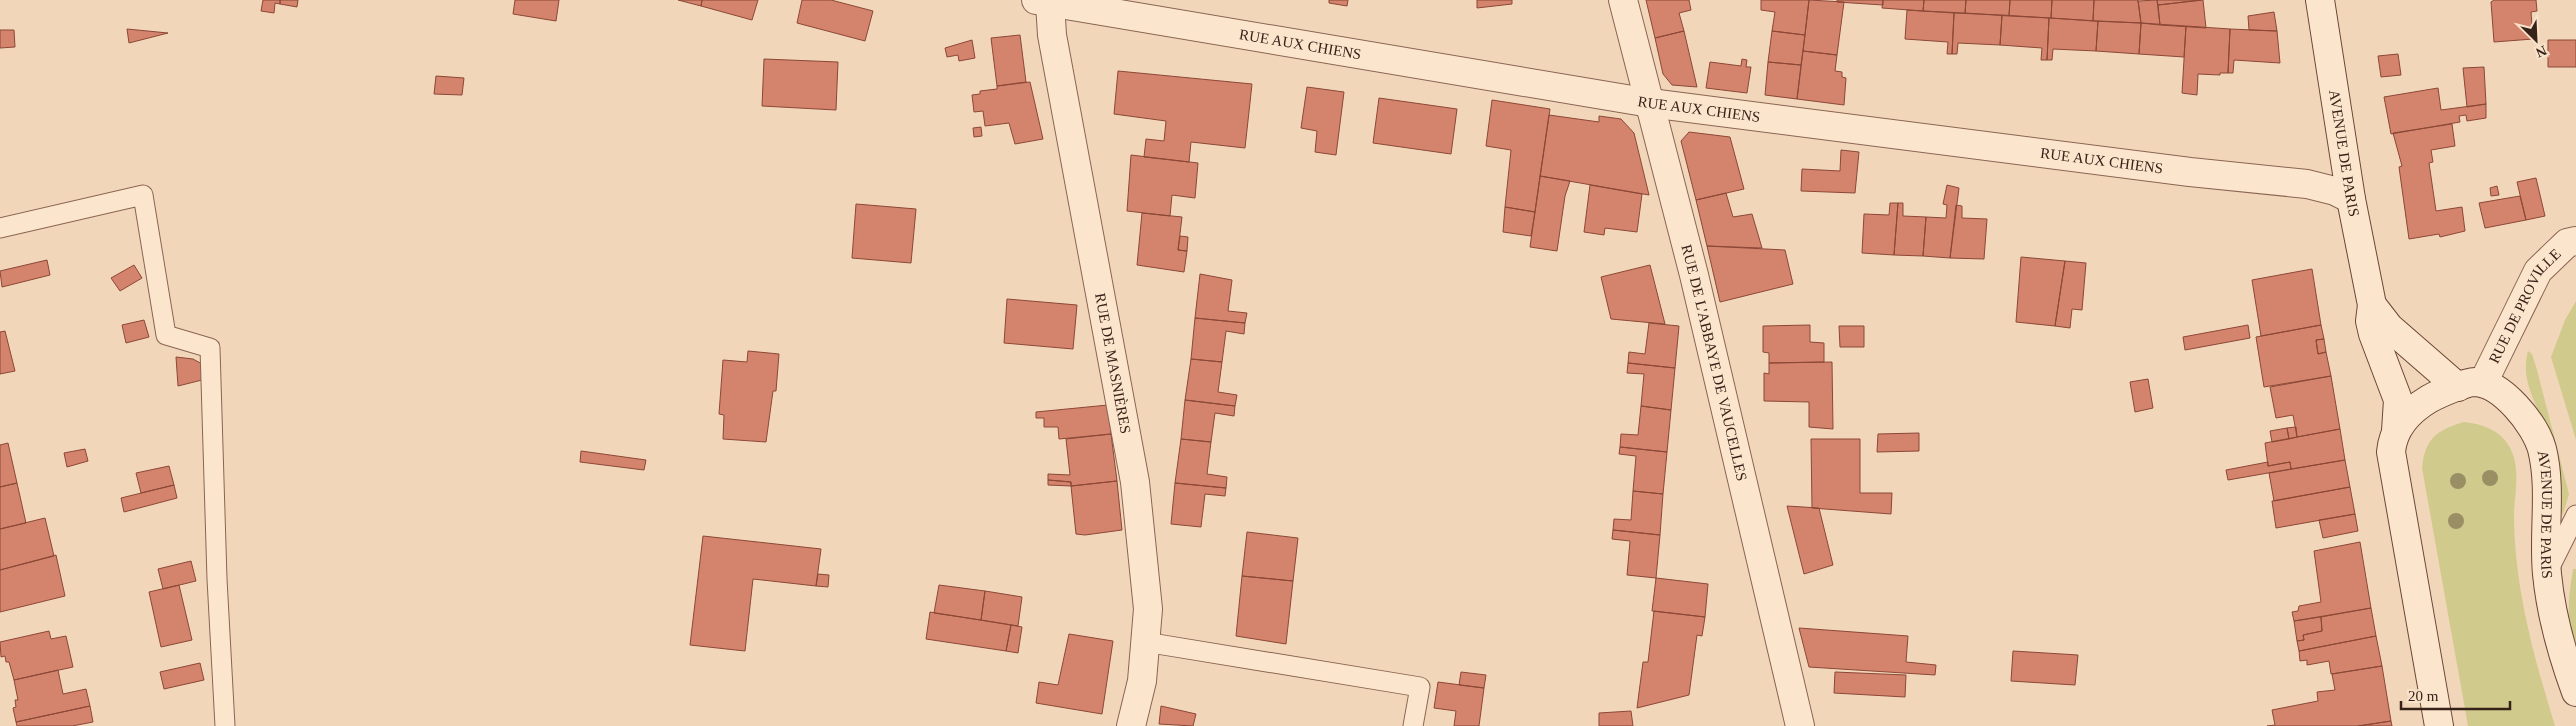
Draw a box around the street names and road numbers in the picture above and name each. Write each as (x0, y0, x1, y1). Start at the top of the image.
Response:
street label: RUE AUX CHIENS (1238, 26, 1363, 62)
street label: AVENUE DE PARIS (2326, 88, 2362, 218)
street label: RUE AUX CHIENS (1637, 93, 1761, 125)
street label: RUE AUX CHIENS (2039, 145, 2164, 176)
street label: RUE DE L'ABBAYE DE VAUCELLES (1678, 243, 1750, 483)
street label: RUE DE PROVILLE (2486, 246, 2564, 366)
street label: RUE DE MASNIÈRES (1092, 292, 1134, 435)
street label: AVENUE DE PARIS (2535, 449, 2555, 579)

